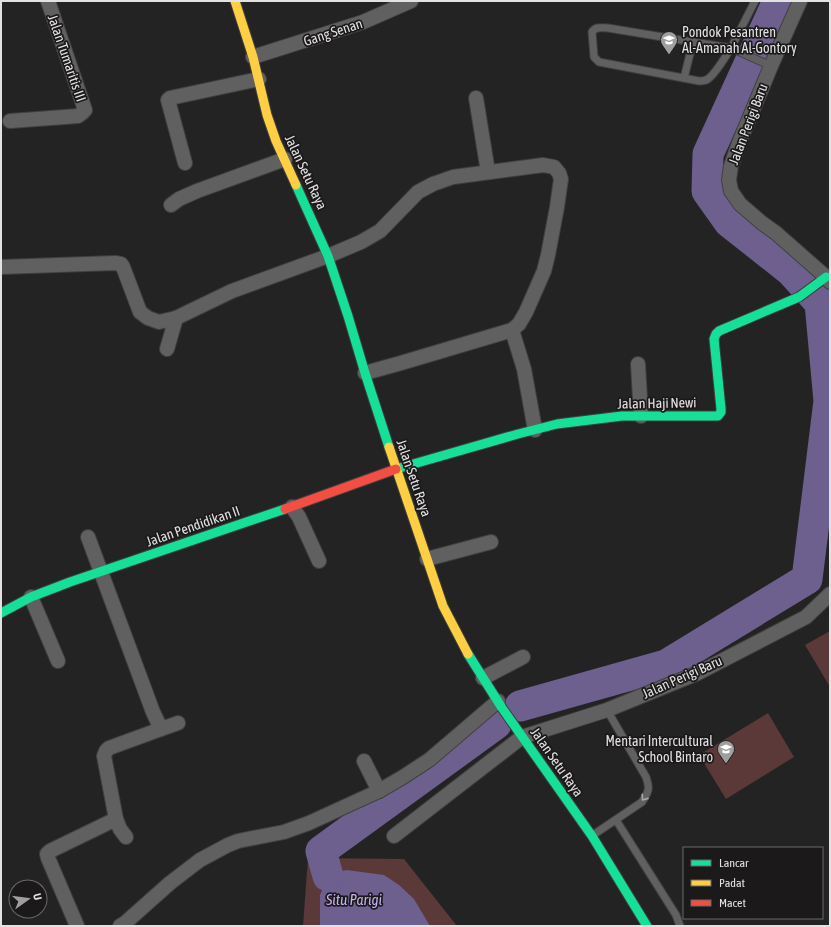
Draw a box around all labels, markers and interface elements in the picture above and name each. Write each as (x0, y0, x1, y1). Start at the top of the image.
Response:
street label: Jalan Tumaritis III (45, 12, 89, 104)
street label: Gang Senan (302, 15, 364, 49)
place label: Pondok Pesantren Al-Amanah Al-Gontory (682, 24, 797, 56)
school or university icon: Pondok Pesantren Al-Amanah Al-Gontory (659, 30, 679, 55)
street label: Jalan Perigi Baru (725, 81, 771, 167)
street label: Jalan Setu Raya (282, 132, 330, 212)
street label: Jalan Haji Newi (617, 394, 697, 412)
street label: Jalan Setu Raya (393, 437, 435, 519)
street label: Jalan Pendidikan II (144, 502, 242, 550)
street label: Jalan Perigi Baru (640, 652, 724, 702)
street label: Jalan Setu Raya (527, 724, 587, 800)
place label: Mentari Intercultural School Bintaro (605, 733, 713, 765)
school or university icon: Mentari Intercultural School Bintaro (716, 739, 736, 764)
one-way arrow (642, 793, 649, 800)
legend (683, 847, 823, 919)
text: Lancar (719, 856, 749, 870)
text: Padat (719, 876, 745, 890)
north arrow (8, 879, 48, 919)
water label: Situ Parigi (325, 891, 383, 908)
text: U (31, 892, 44, 901)
text: Macet (719, 896, 747, 910)

